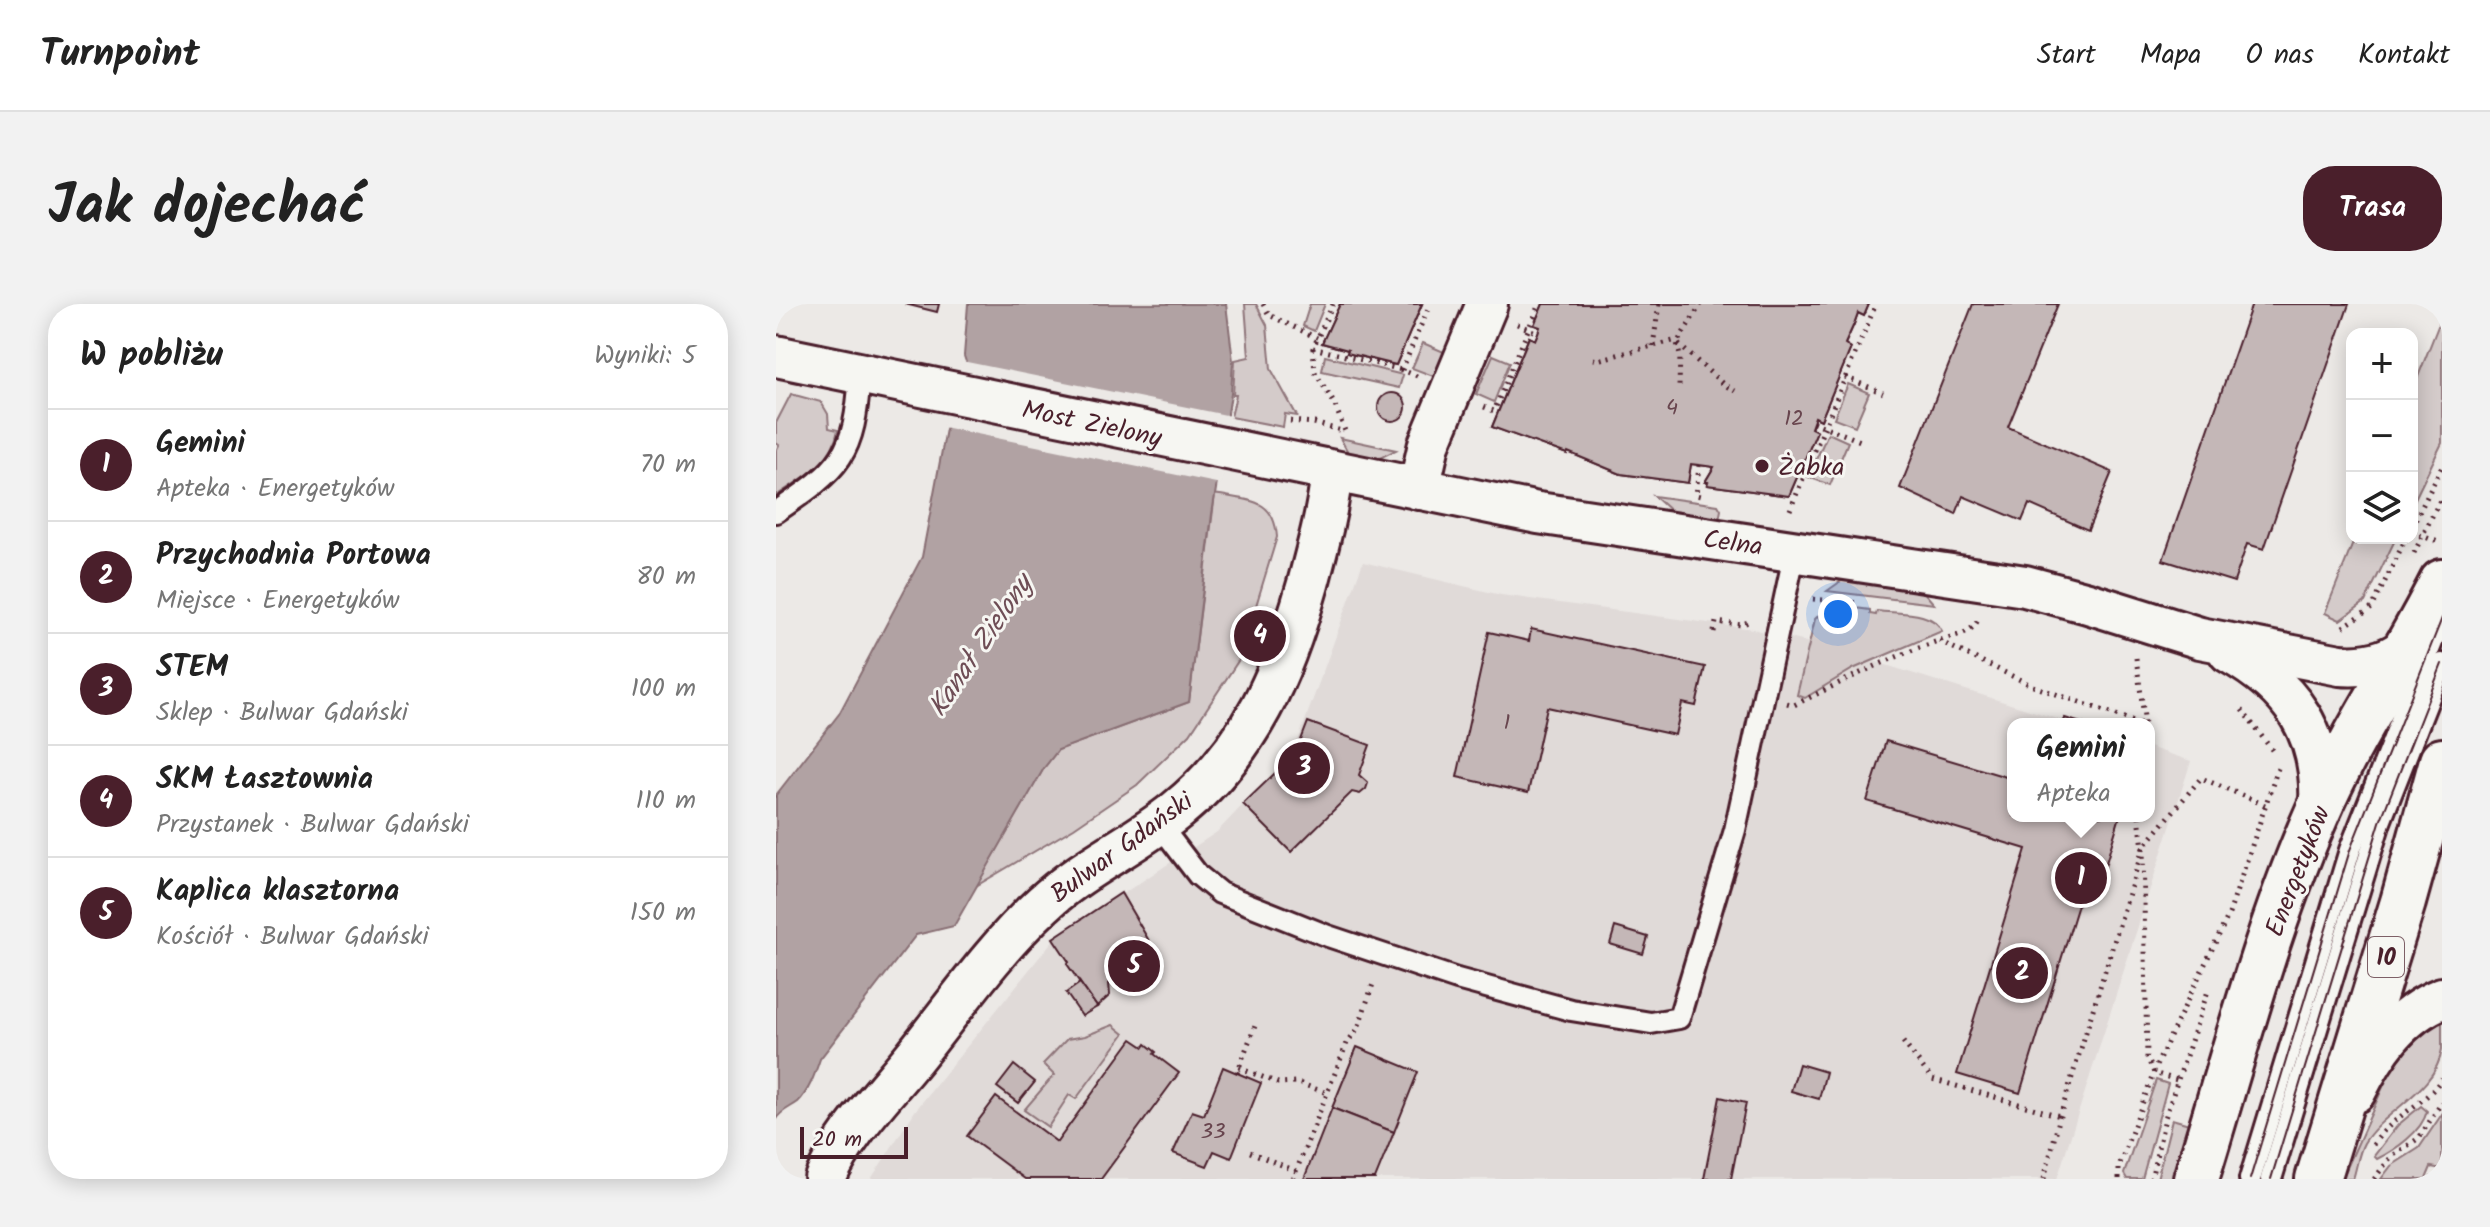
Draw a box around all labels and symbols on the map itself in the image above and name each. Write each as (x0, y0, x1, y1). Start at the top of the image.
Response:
street label: Most Zielony (1018, 390, 1166, 460)
house number: 4 (1666, 391, 1678, 426)
house number: 12 (1784, 402, 1804, 437)
place label: Żabka (1778, 447, 1844, 489)
marker: Żabka (1753, 457, 1771, 475)
street label: Celna (1700, 519, 1765, 569)
water label: Kanał Zielony (917, 563, 1048, 727)
your location (1818, 594, 1858, 634)
pin: 4 (1234, 606, 1286, 666)
house number: 1 (1504, 706, 1510, 741)
pin: 3 (1278, 738, 1330, 798)
street label: Bulwar Gdański (1042, 781, 1204, 915)
street label: Energetyków (2255, 800, 2343, 943)
pin: 1 (2055, 848, 2107, 908)
pin: 5 (1108, 936, 1160, 996)
road number: 10 (2368, 937, 2404, 977)
pin: 2 (1996, 943, 2048, 1003)
house number: 33 (1200, 1115, 1226, 1150)
scale bar (800, 1123, 908, 1159)

